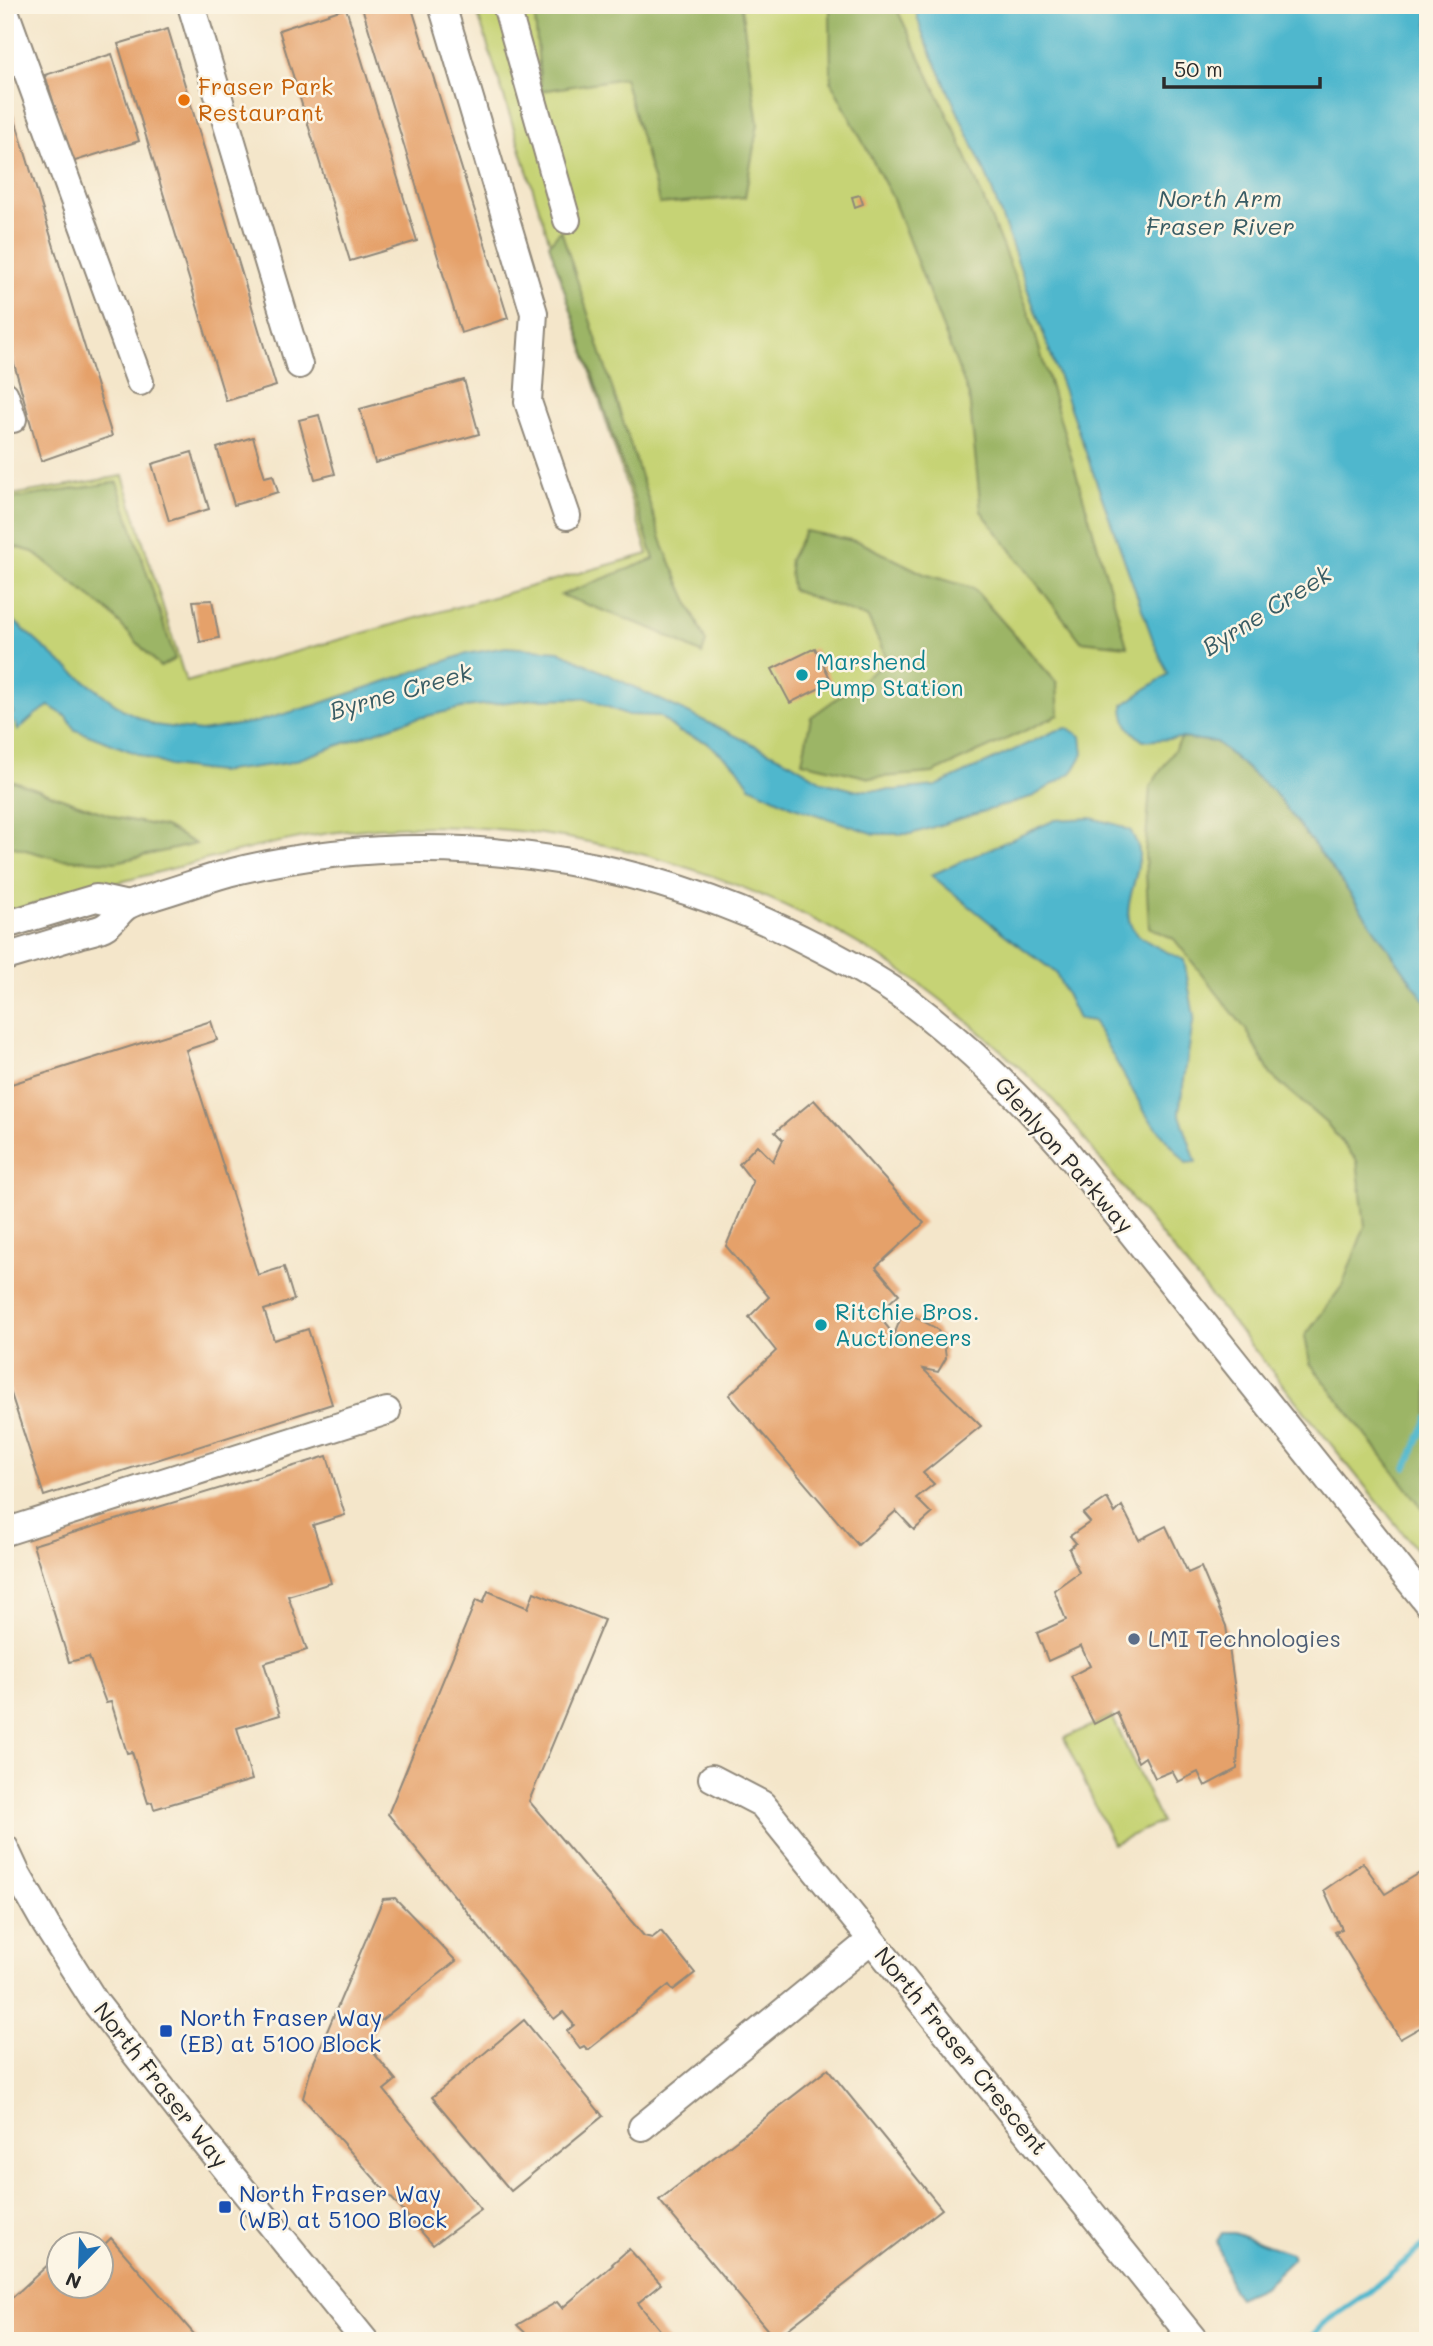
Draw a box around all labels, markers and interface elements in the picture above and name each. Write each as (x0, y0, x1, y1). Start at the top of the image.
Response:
scale bar (1164, 46, 1319, 90)
text: 50 m (1174, 55, 1223, 82)
place label: Fraser Park Restaurant (198, 71, 333, 127)
marker: Fraser Park Restaurant (176, 92, 192, 108)
water label: North Arm Fraser River (1146, 182, 1295, 241)
water label: Byrne Creek (1196, 557, 1338, 662)
place label: Marshend Pump Station (816, 646, 963, 702)
water label: Byrne Creek (326, 655, 477, 726)
marker: Marshend Pump Station (794, 667, 810, 683)
street label: Glenlyon Parkway (989, 1070, 1141, 1239)
place label: Ritchie Bros. Auctioneers (835, 1296, 980, 1352)
marker: Ritchie Bros. Auctioneers (813, 1317, 829, 1333)
place label: LMI Technologies (1148, 1623, 1341, 1653)
marker: LMI Technologies (1126, 1631, 1142, 1647)
street label: North Fraser Crescent (868, 1940, 1055, 2161)
street label: North Fraser Way (88, 1995, 236, 2173)
place label: North Fraser Way (EB) at 5100 Block (180, 2002, 382, 2058)
marker: North Fraser Way (EB) at 5100 Block (158, 2023, 174, 2039)
place label: North Fraser Way (WB) at 5100 Block (239, 2178, 447, 2234)
marker: North Fraser Way (WB) at 5100 Block (217, 2199, 233, 2215)
north arrow (46, 2230, 116, 2300)
text: N (62, 2267, 85, 2295)

